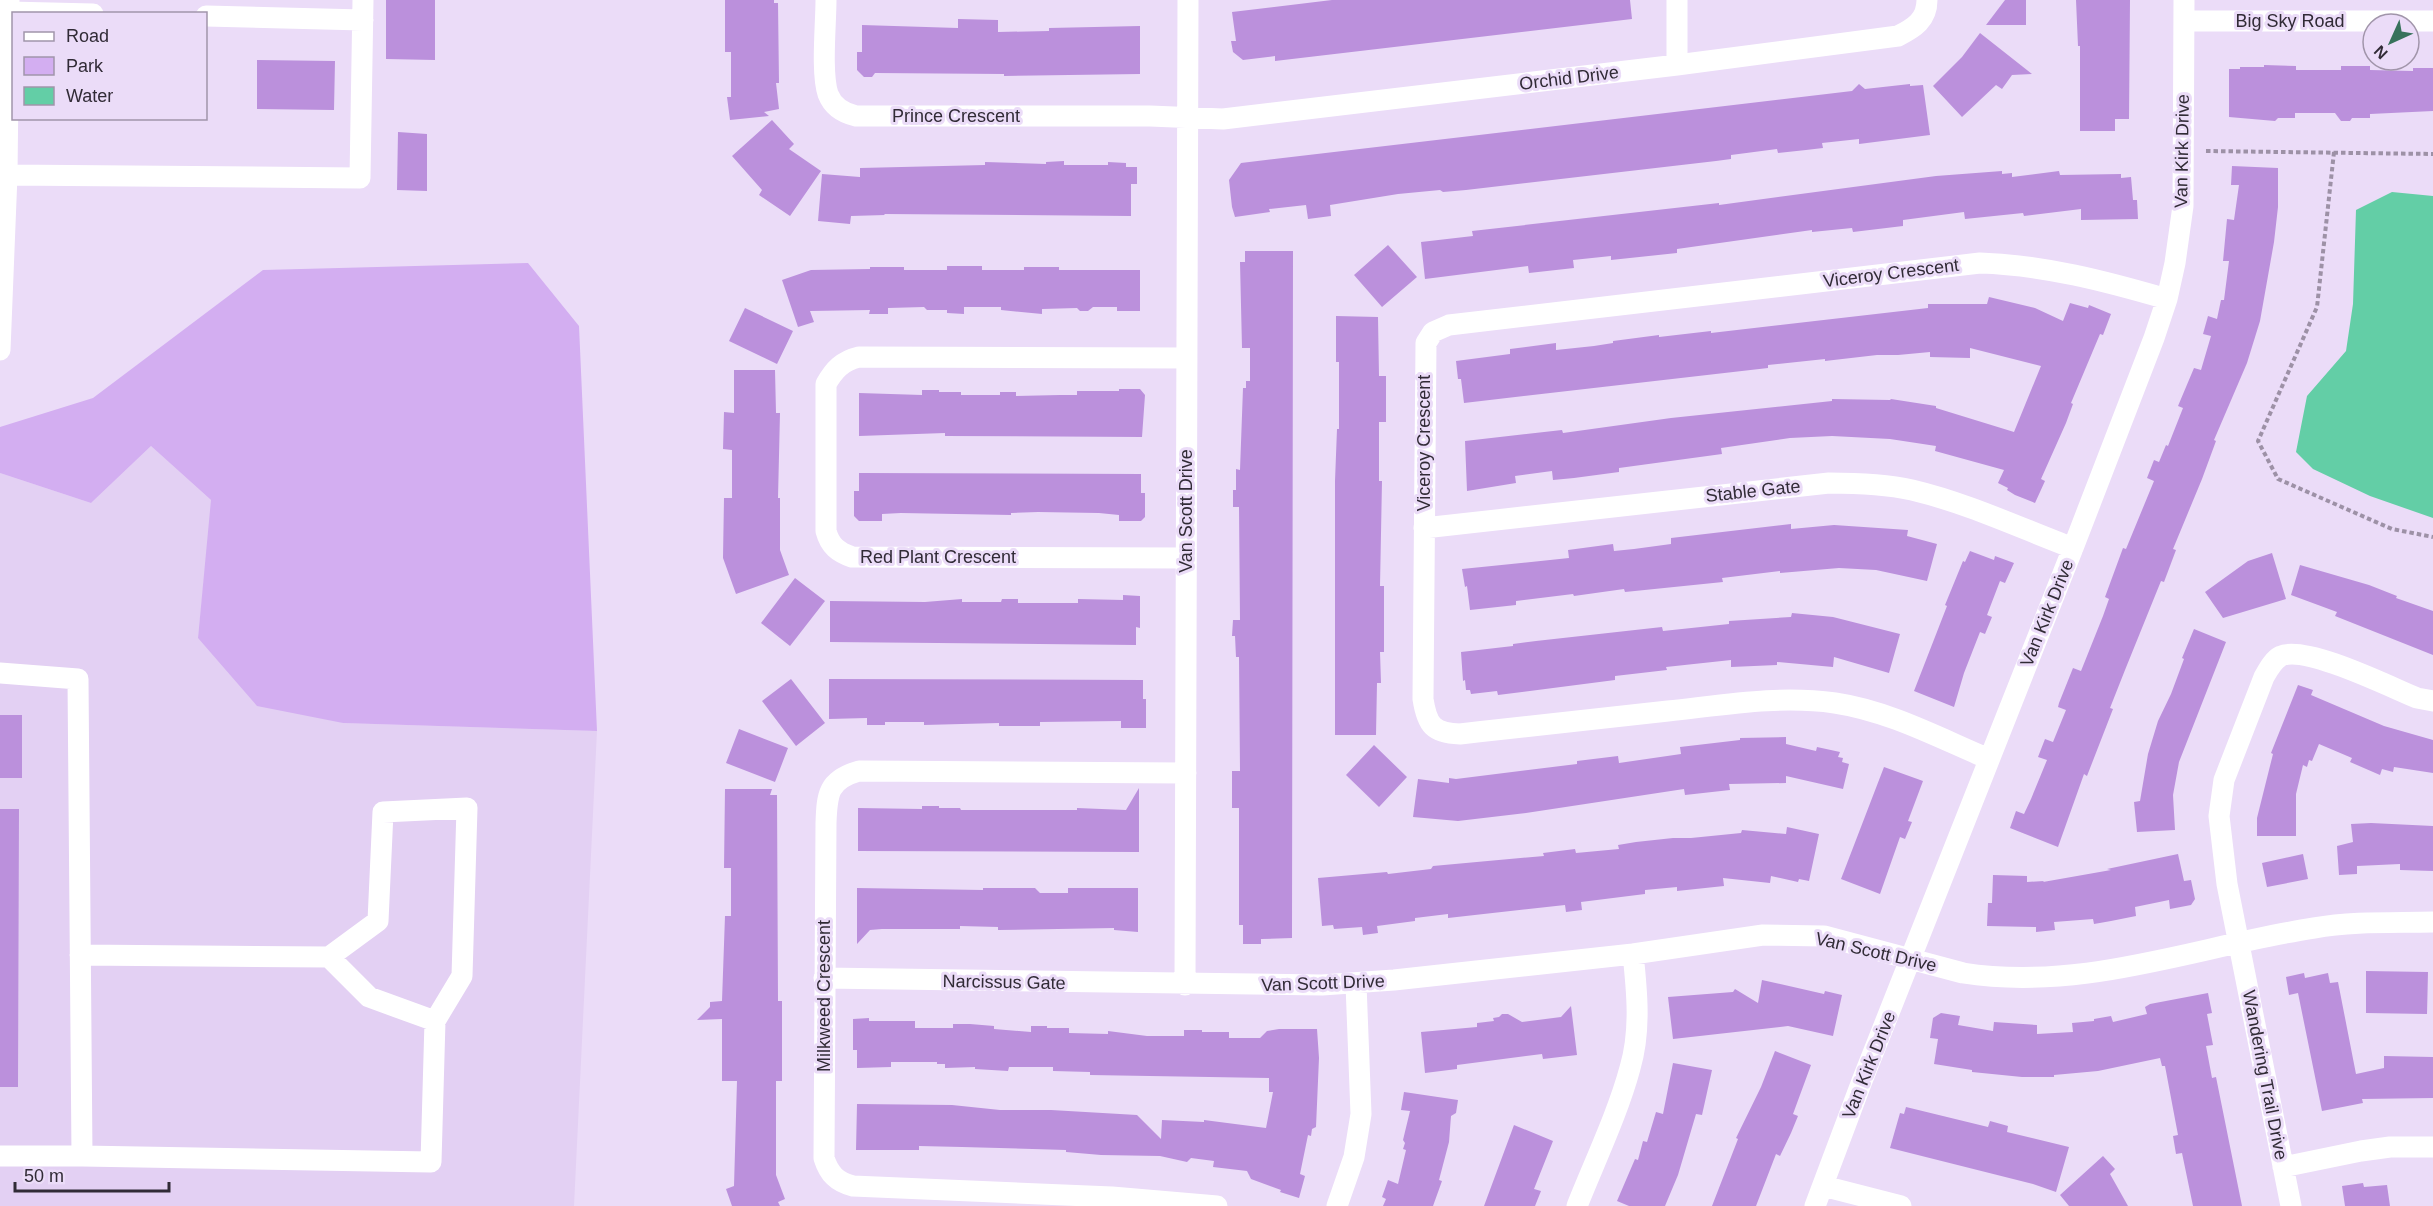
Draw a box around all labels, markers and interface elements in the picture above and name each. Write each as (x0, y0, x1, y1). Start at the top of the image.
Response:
street label: Big Sky Road (2235, 11, 2345, 31)
legend (12, 12, 207, 120)
north arrow (2361, 12, 2421, 72)
text: Road (66, 26, 109, 46)
text: N (2371, 42, 2391, 62)
text: Park (66, 56, 104, 76)
street label: Orchid Drive (1518, 62, 1620, 94)
text: Water (66, 86, 113, 106)
street label: Van Kirk Drive (2171, 94, 2193, 208)
street label: Prince Crescent (892, 106, 1020, 126)
street label: Viceroy Crescent (1822, 255, 1960, 291)
street label: Viceroy Crescent (1414, 375, 1434, 511)
street label: Van Scott Drive (1176, 449, 1196, 573)
street label: Stable Gate (1705, 476, 1801, 506)
street label: Red Plant Crescent (860, 547, 1016, 567)
street label: Van Kirk Drive (2016, 557, 2078, 669)
street label: Milkweed Crescent (814, 920, 834, 1072)
street label: Van Scott Drive (1813, 928, 1939, 976)
street label: Narcissus Gate (942, 971, 1066, 993)
street label: Van Scott Drive (1261, 971, 1385, 995)
street label: Wandering Trail Drive (2239, 988, 2291, 1162)
street label: Van Kirk Drive (1838, 1009, 1900, 1121)
scale bar (15, 1155, 170, 1193)
text: 50 m (24, 1166, 64, 1186)

